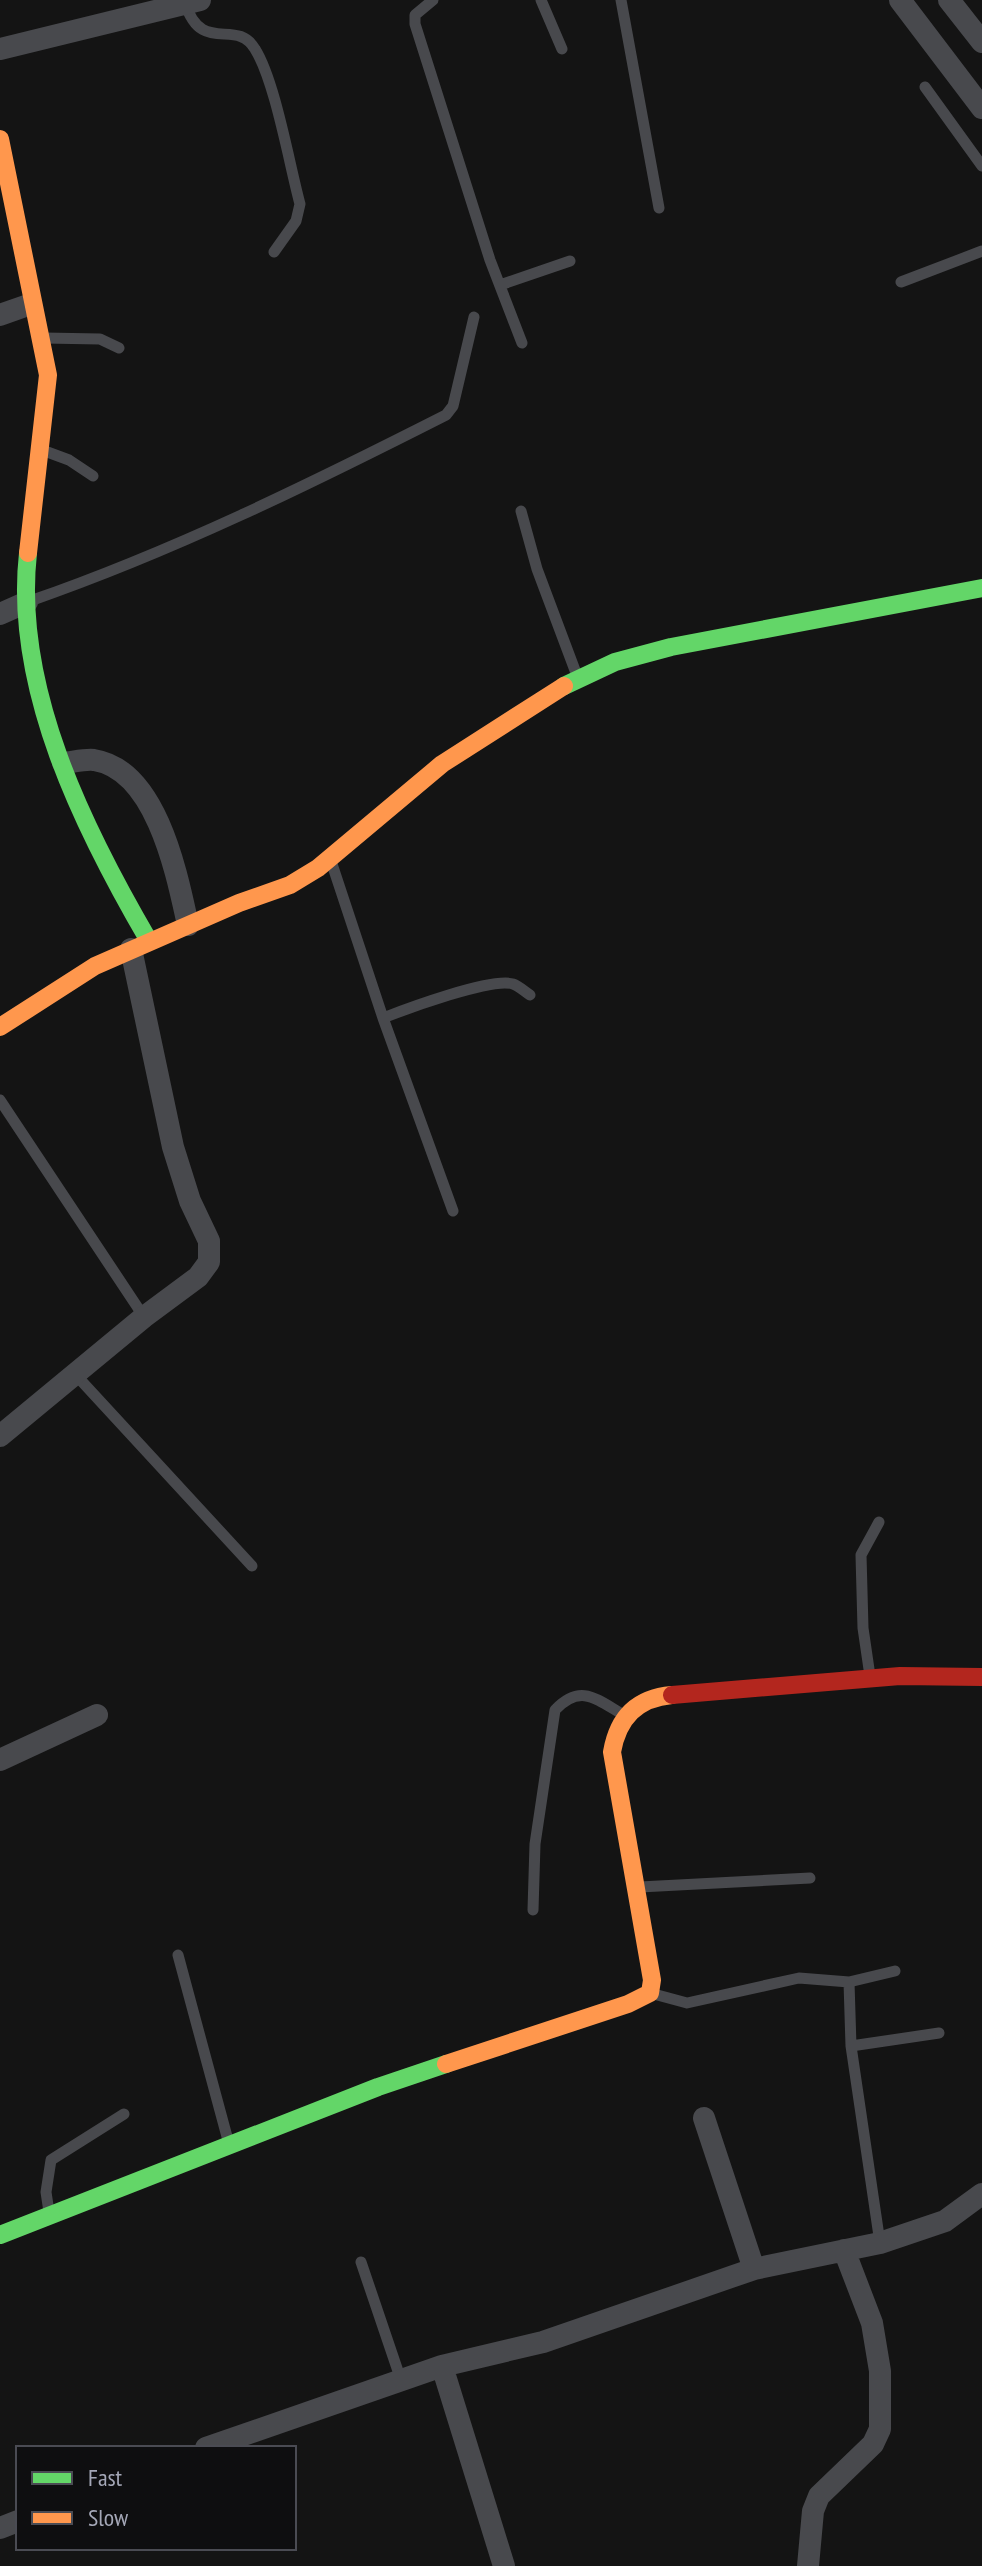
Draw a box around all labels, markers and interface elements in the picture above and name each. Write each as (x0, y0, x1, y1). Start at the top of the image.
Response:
legend (16, 2446, 296, 2550)
text: Fast (88, 2462, 123, 2493)
text: Slow (88, 2502, 129, 2533)

